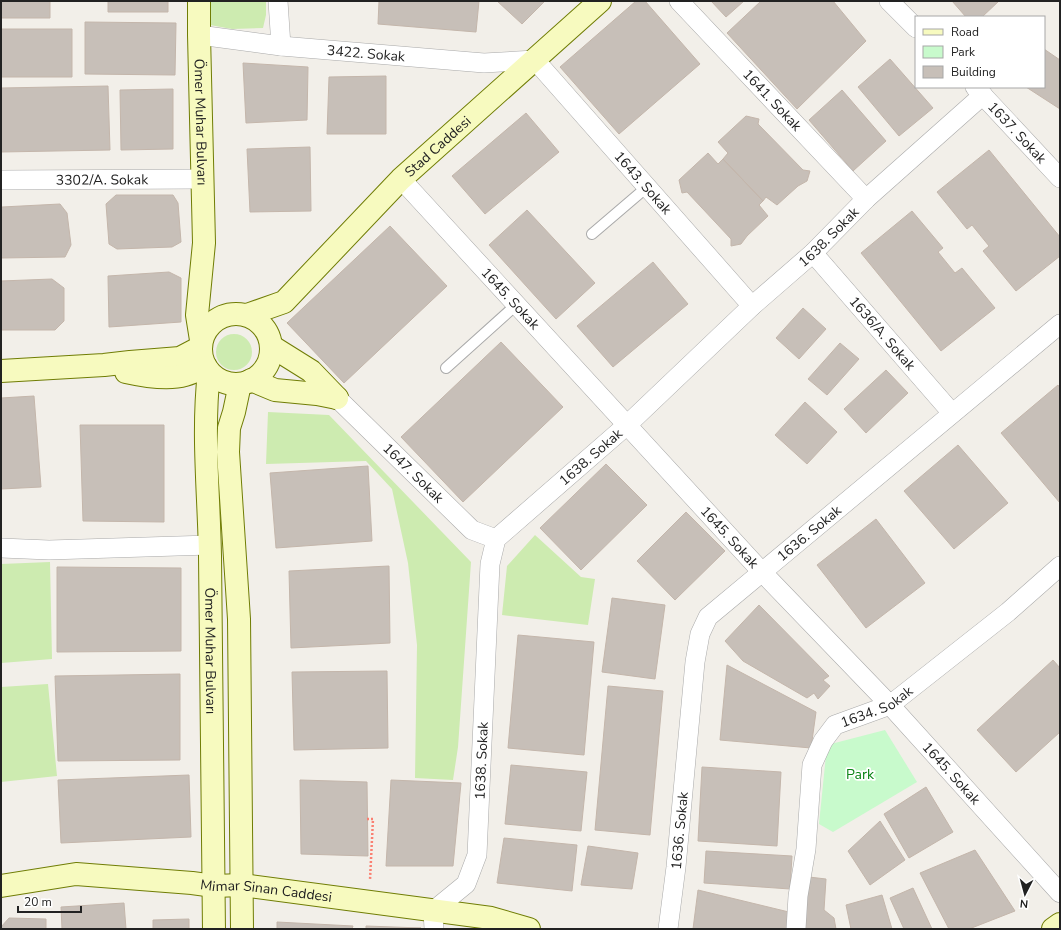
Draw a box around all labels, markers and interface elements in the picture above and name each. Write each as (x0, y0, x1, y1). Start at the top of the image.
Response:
legend (915, 16, 1045, 88)
text: Road (951, 24, 979, 40)
street label: 3422. Sokak (326, 40, 407, 66)
text: Park (951, 44, 976, 60)
street label: Ömer Muhar Bulvarı (190, 58, 212, 186)
text: Building (951, 64, 996, 80)
street label: 1641. Sokak (739, 65, 807, 136)
street label: 1637. Sokak (984, 97, 1052, 168)
street label: Stad Caddesi (400, 112, 475, 181)
street label: 1643. Sokak (610, 147, 677, 219)
street label: 3302/A. Sokak (56, 170, 149, 189)
street label: 1638. Sokak (794, 202, 863, 271)
street label: 1645. Sokak (477, 263, 545, 334)
street label: 1636/A. Sokak (845, 292, 921, 375)
street label: 1638. Sokak (555, 423, 627, 490)
street label: 1647. Sokak (379, 439, 449, 508)
street label: 1636. Sokak (773, 500, 846, 565)
street label: 1645. Sokak (696, 502, 764, 573)
street label: Ömer Muhar Bulvarı (201, 587, 221, 714)
street label: 1634. Sokak (838, 681, 917, 732)
street label: 1638. Sokak (470, 720, 492, 800)
street label: 1645. Sokak (918, 738, 986, 809)
park label: Park (846, 765, 875, 784)
street label: 1636. Sokak (666, 790, 693, 870)
north arrow (1005, 874, 1045, 914)
street label: Mimar Sinan Caddesi (199, 875, 333, 906)
scale bar (18, 888, 81, 914)
text: 20 m (24, 894, 52, 910)
text: N (1019, 896, 1029, 911)

